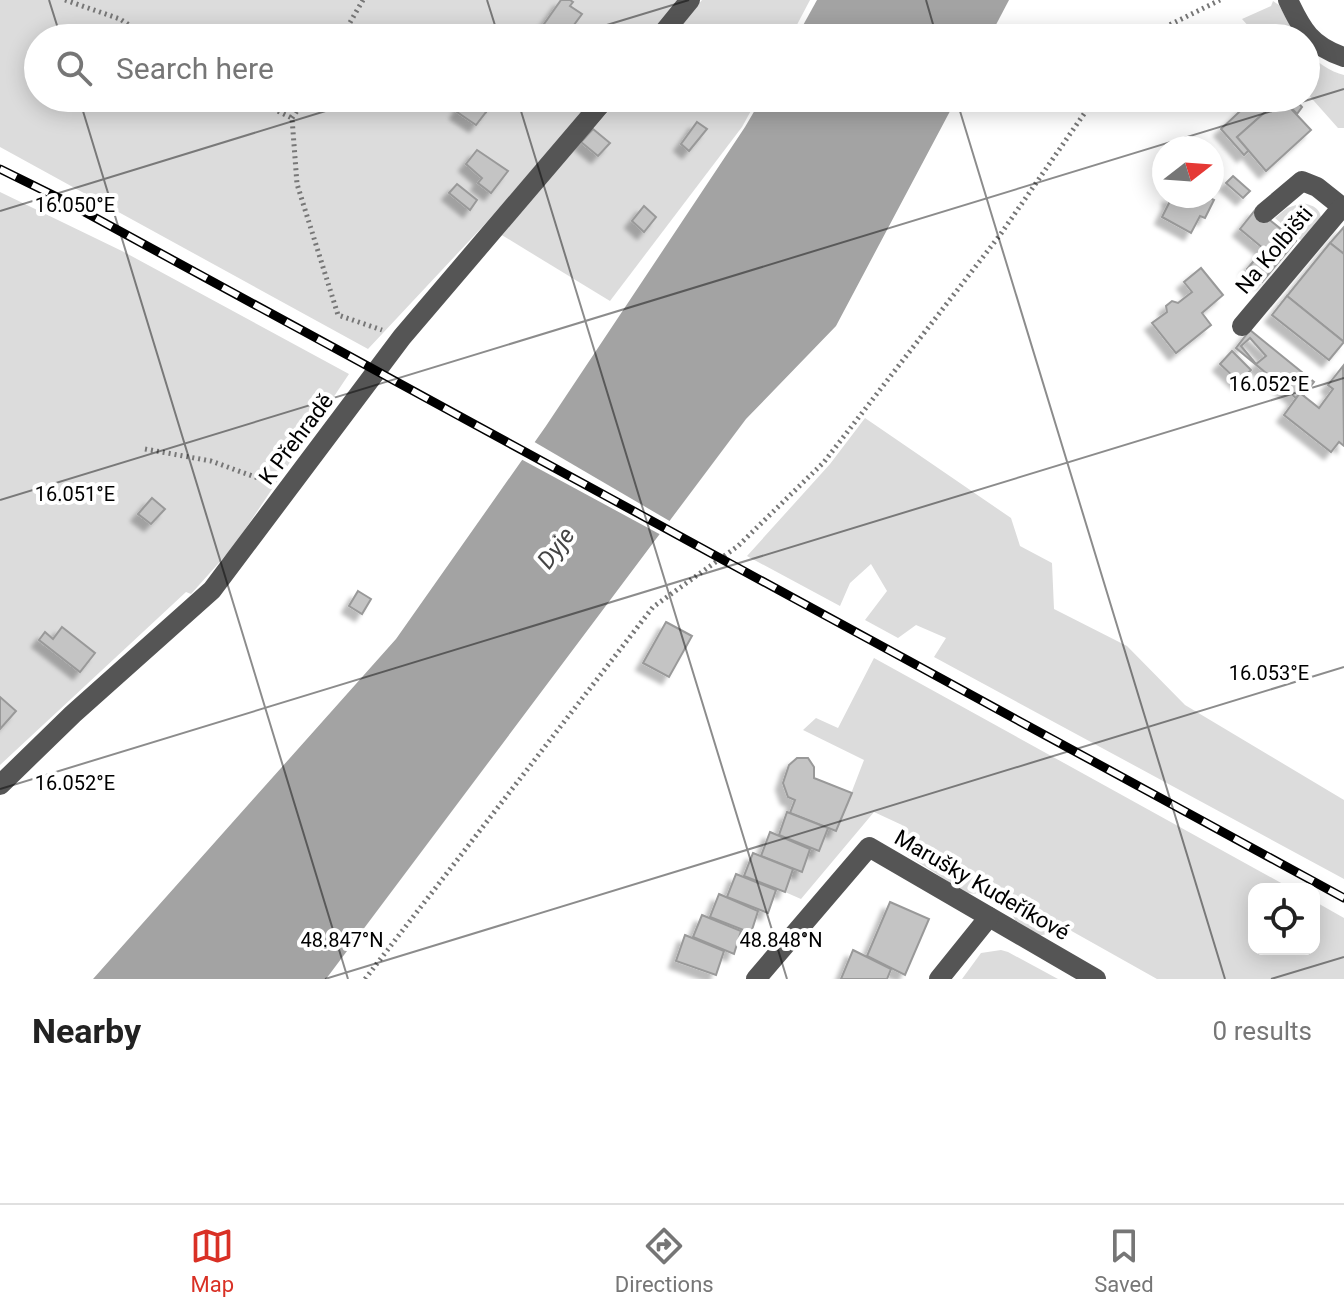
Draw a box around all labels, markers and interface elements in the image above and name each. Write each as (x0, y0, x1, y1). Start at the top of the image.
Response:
search box (24, 24, 1320, 112)
icon: search (52, 46, 96, 90)
text: Search here (116, 51, 274, 86)
north arrow (1152, 136, 1224, 208)
text: 16.050°E (35, 193, 115, 217)
street label: Na Kolbišti (1230, 201, 1318, 299)
text: 16.052°E (1229, 372, 1309, 396)
street label: K Přehradě (254, 389, 338, 489)
text: 16.051°E (35, 482, 115, 506)
water label: Dyje (532, 522, 580, 574)
text: 16.053°E (1229, 661, 1309, 685)
text: 16.052°E (35, 771, 115, 795)
street label: Marušky Kudeříkové (890, 825, 1074, 945)
map controls (1248, 883, 1320, 955)
button: locate (1248, 883, 1320, 955)
text: 48.847°N (300, 928, 384, 952)
text: 48.848°N (739, 928, 823, 952)
text: Nearby (32, 1011, 141, 1051)
text: 0 results (1213, 1016, 1312, 1046)
tab: Map (190, 1224, 234, 1297)
tab: Directions (615, 1224, 714, 1297)
tab: Saved (1094, 1224, 1154, 1297)

